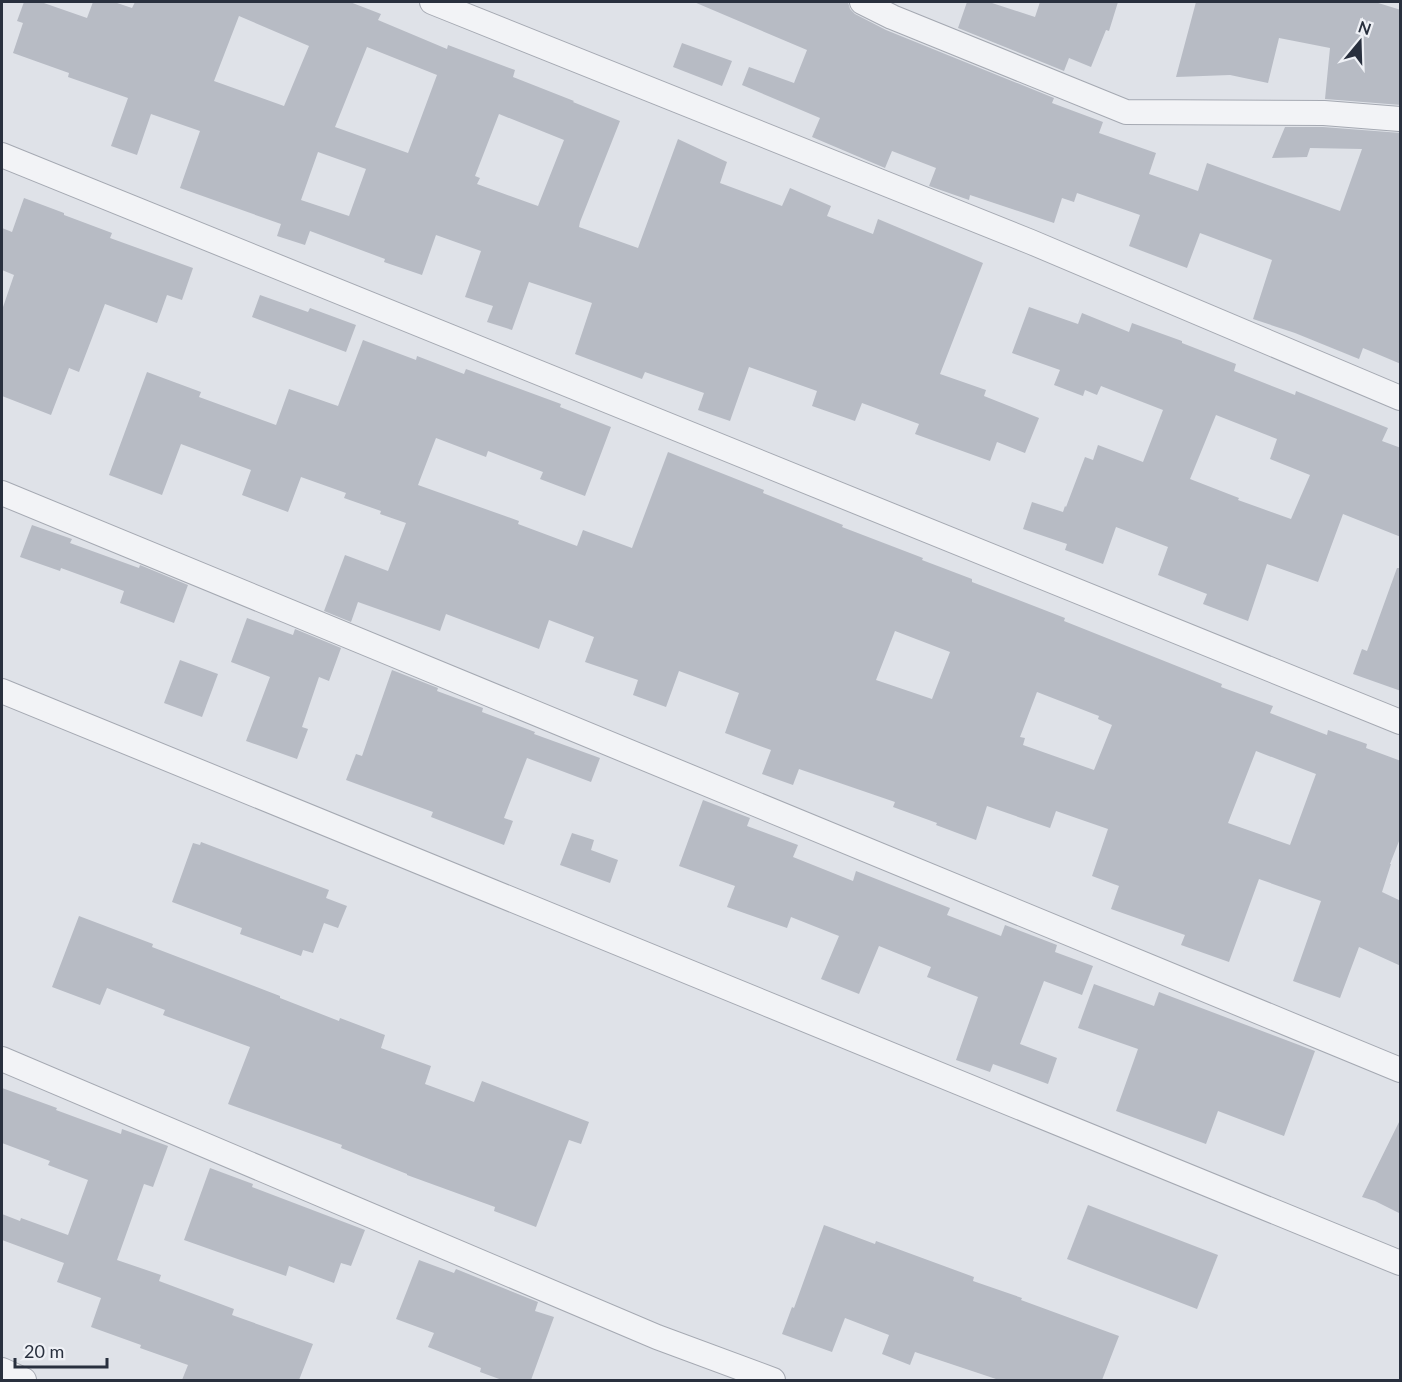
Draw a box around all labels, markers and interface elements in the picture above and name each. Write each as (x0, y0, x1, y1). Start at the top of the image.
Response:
north arrow (1330, 12, 1390, 72)
text: N (1356, 16, 1374, 38)
scale bar (15, 1331, 106, 1369)
text: 20 m (24, 1340, 64, 1362)

